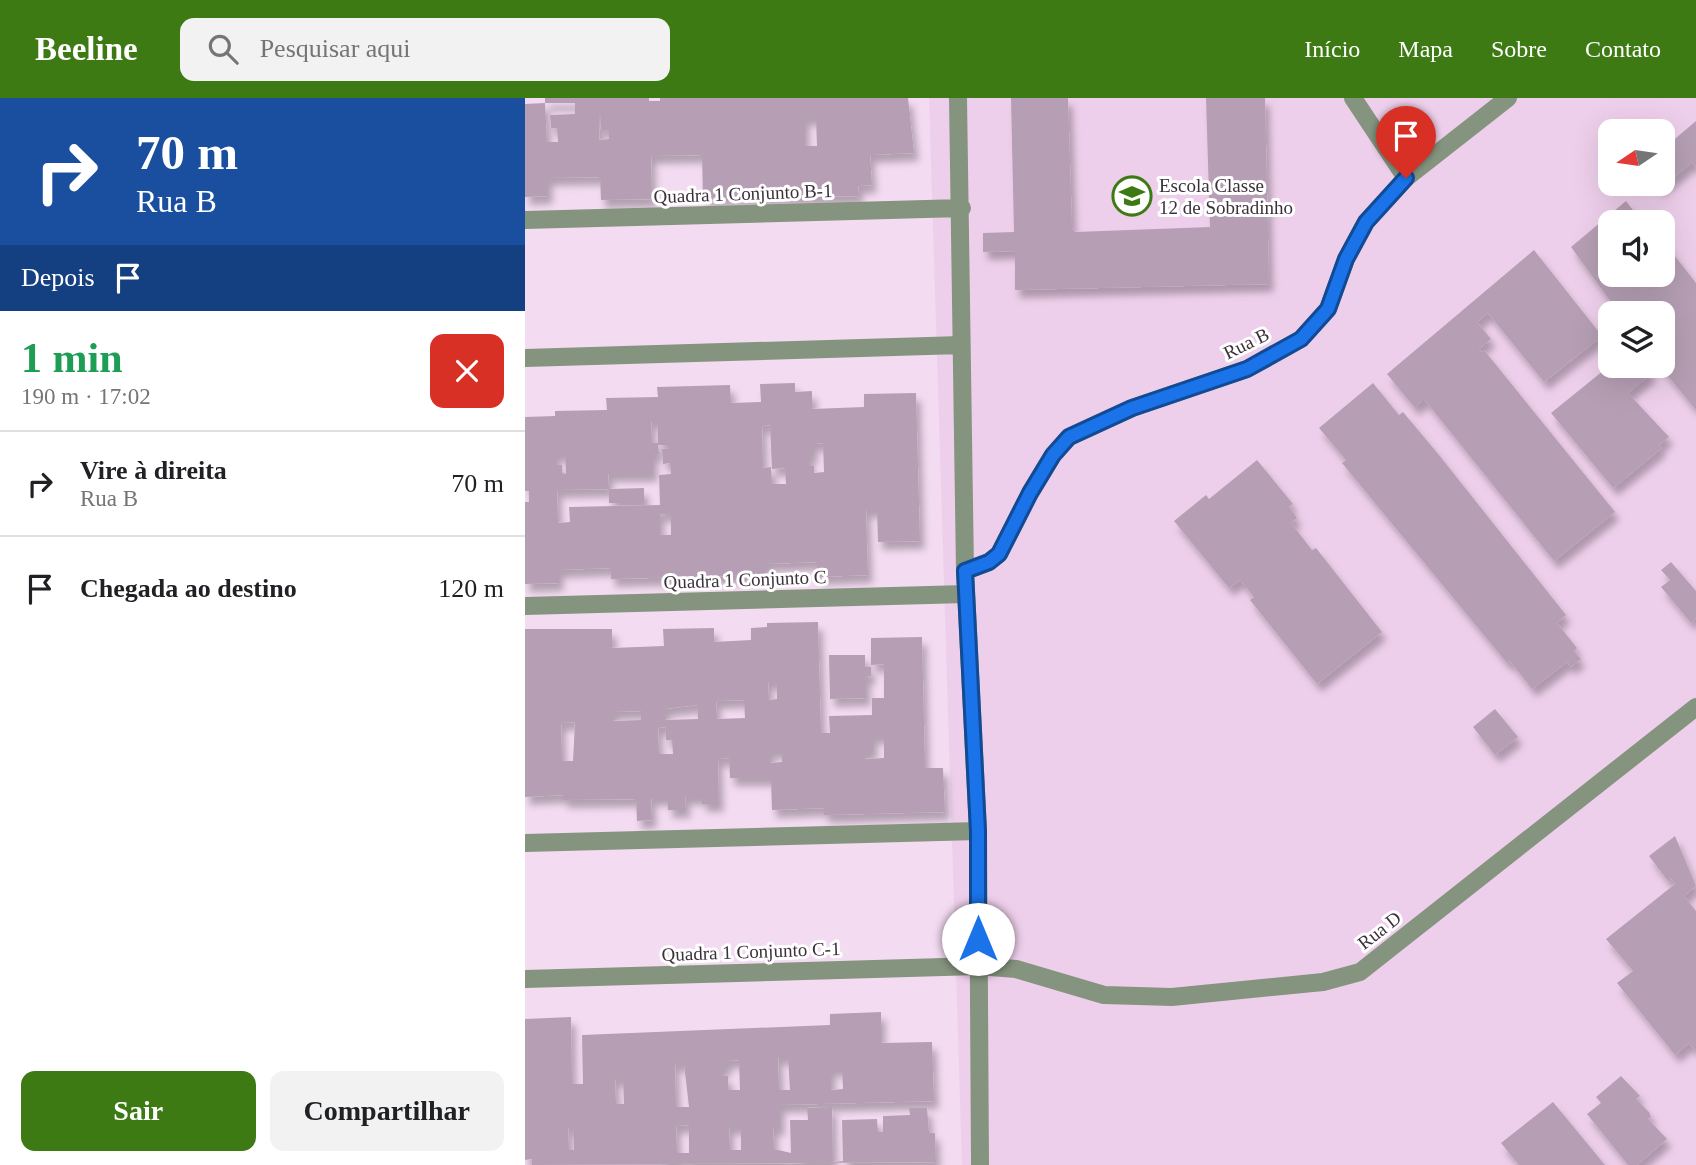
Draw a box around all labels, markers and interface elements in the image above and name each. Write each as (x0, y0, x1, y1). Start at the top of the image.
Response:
search box (180, 18, 670, 81)
icon: search (204, 30, 242, 68)
text: Beeline (35, 31, 138, 67)
text: Pesquisar aqui (260, 34, 411, 63)
text: Início (1304, 36, 1360, 62)
text: Mapa (1398, 36, 1453, 62)
text: Sobre (1491, 36, 1547, 62)
text: Contato (1585, 36, 1661, 62)
pin (1376, 106, 1436, 178)
icon: arrive (1387, 117, 1425, 155)
north arrow (1598, 119, 1675, 196)
map controls (1598, 119, 1675, 378)
text: 70 m (136, 125, 238, 180)
icon: right (21, 126, 112, 217)
school or university icon: Escola Classe 12 de Sobradinho (1111, 175, 1153, 217)
place label: Escola Classe 12 de Sobradinho (1159, 175, 1293, 218)
street label: Quadra 1 Conjunto B-1 (653, 180, 833, 207)
text: Rua B (136, 183, 217, 219)
button: sound (1598, 210, 1675, 287)
icon: arrive (109, 259, 147, 297)
text: Depois (21, 263, 95, 292)
button: layers (1598, 301, 1675, 378)
street label: Rua B (1220, 323, 1272, 363)
button: close (430, 334, 504, 408)
text: 1 min (21, 335, 123, 381)
text: 190 m · 17:02 (21, 384, 151, 409)
text: Vire à direita (80, 456, 227, 485)
icon: right (21, 465, 59, 503)
text: 70 m (451, 469, 504, 498)
text: Rua B (80, 486, 138, 511)
street label: Quadra 1 Conjunto C (663, 566, 827, 593)
icon: arrive (21, 570, 59, 608)
text: Chegada ao destino (80, 574, 297, 603)
text: 120 m (438, 574, 504, 603)
position arrow (941, 902, 1015, 976)
street label: Rua D (1354, 907, 1405, 954)
street label: Quadra 1 Conjunto C-1 (661, 938, 841, 965)
button: Sair (21, 1071, 256, 1151)
button: Compartilhar (270, 1071, 504, 1151)

